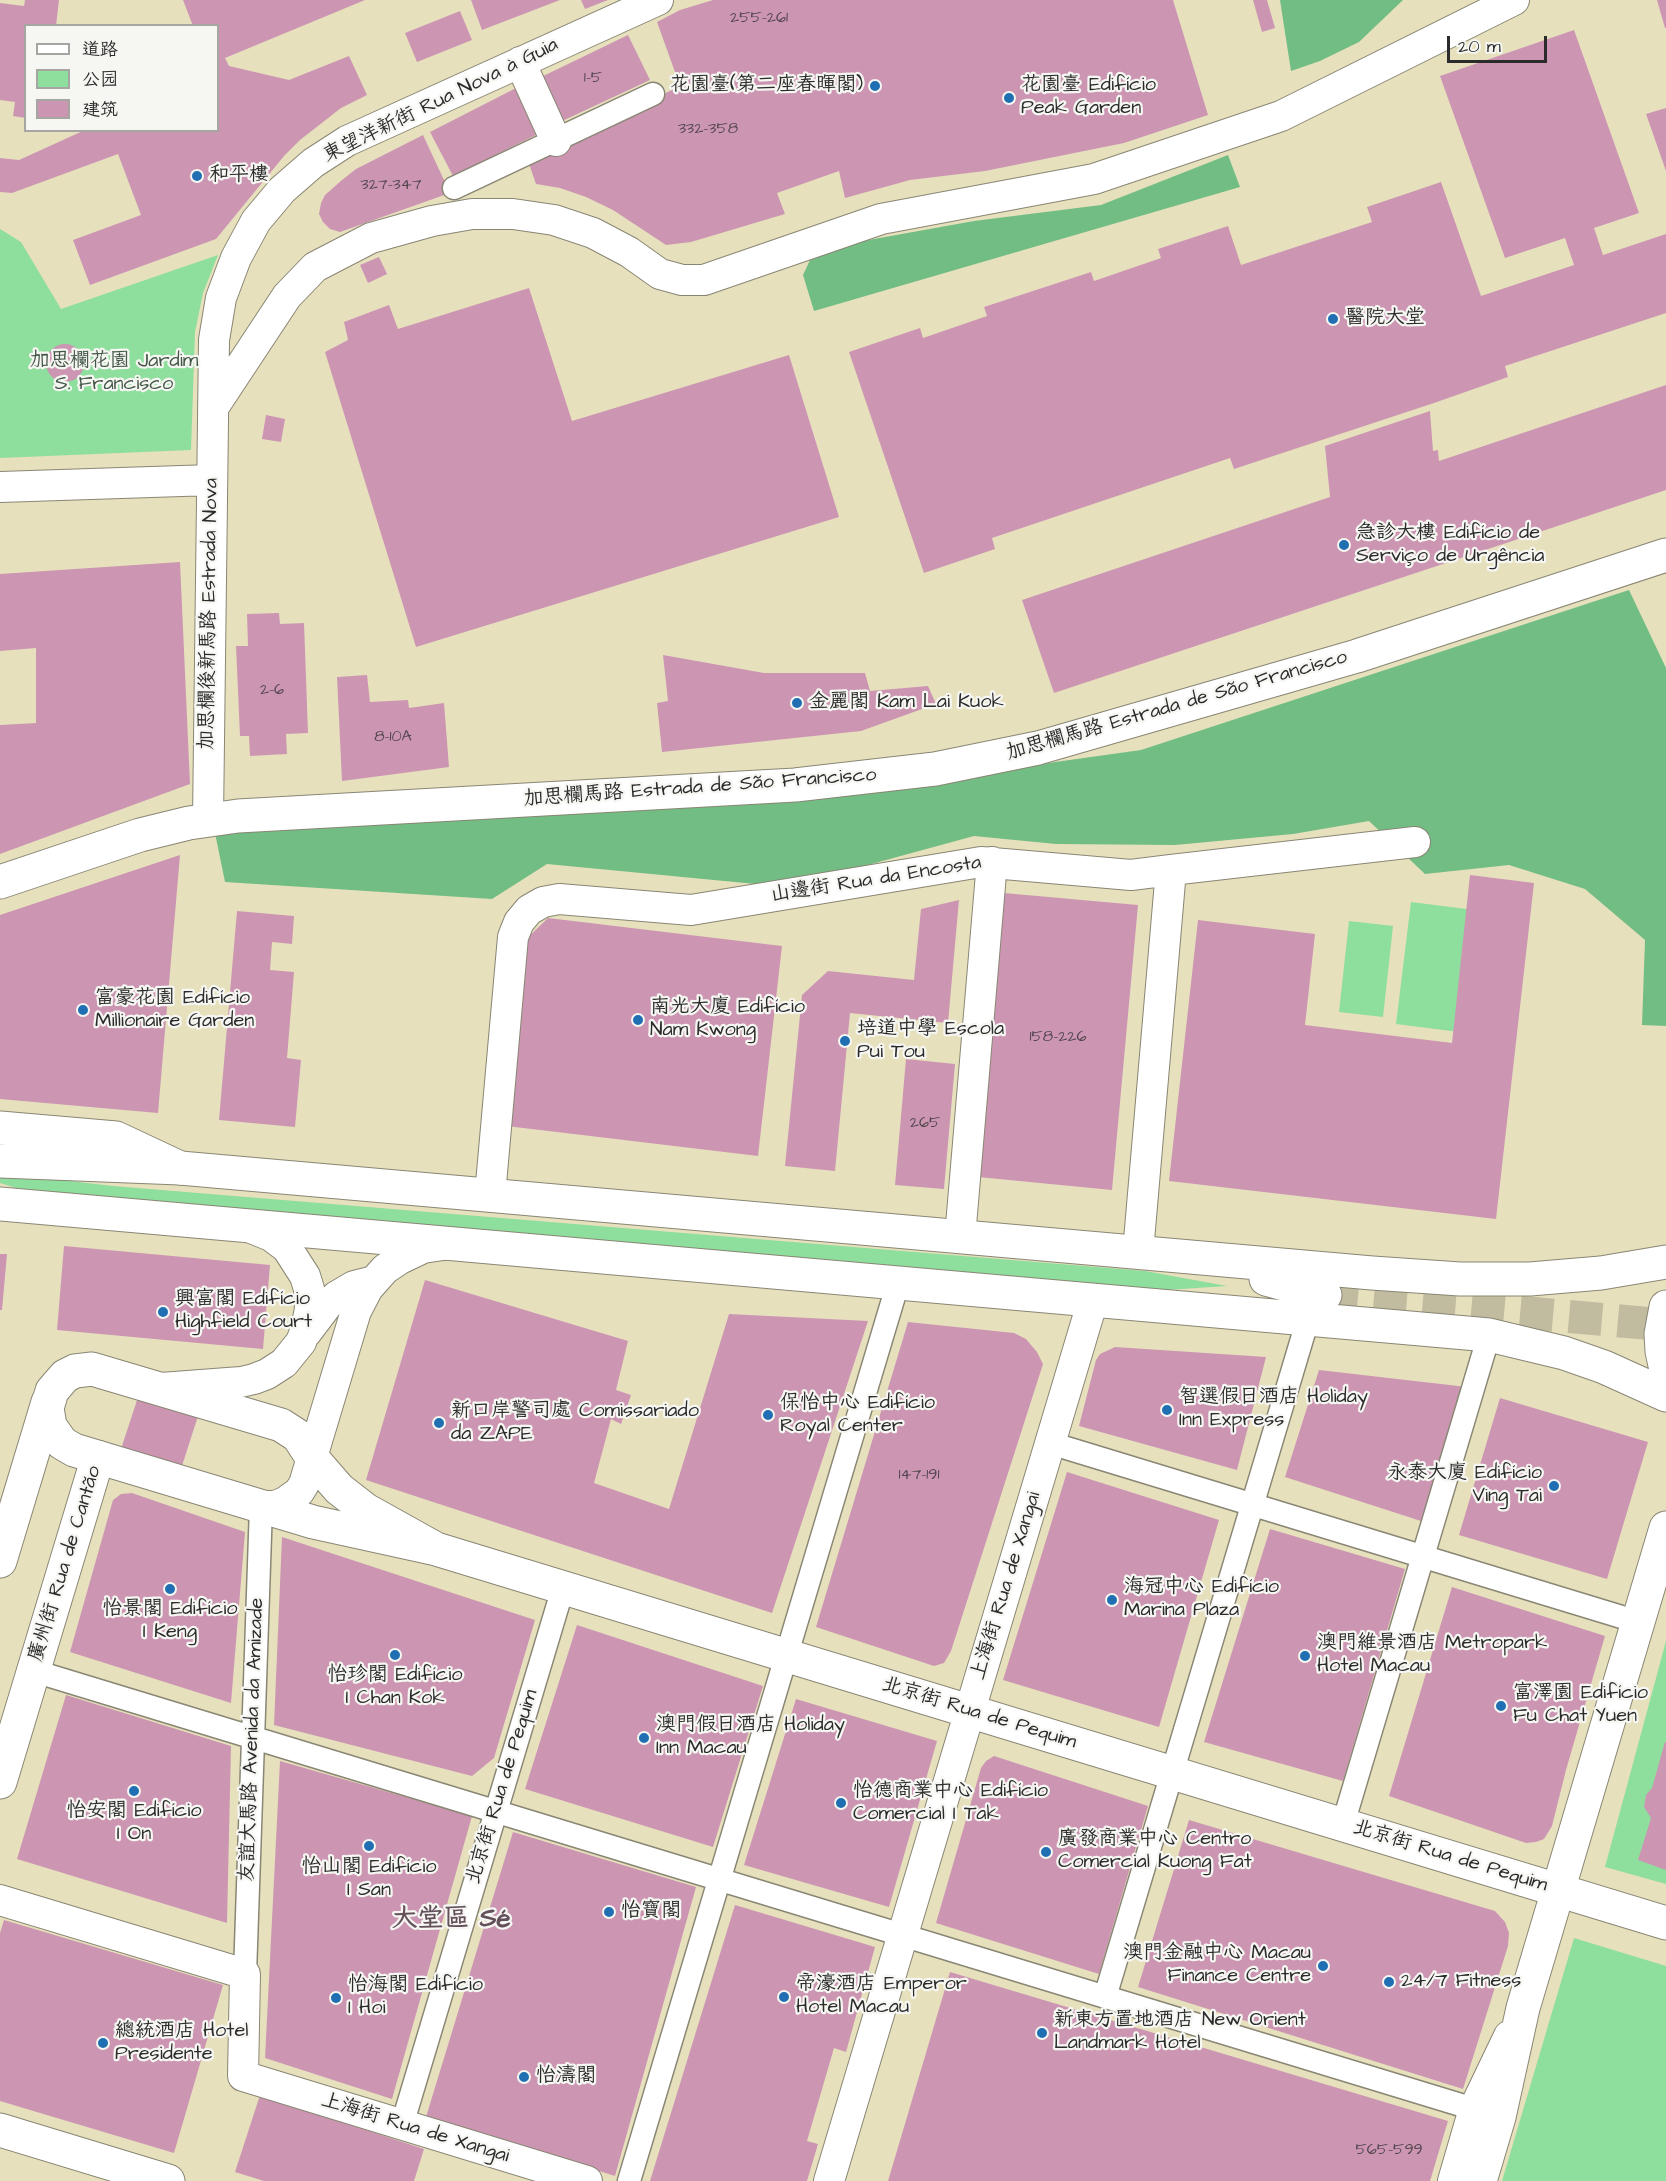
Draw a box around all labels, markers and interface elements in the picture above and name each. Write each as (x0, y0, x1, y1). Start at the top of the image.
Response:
house number: 255-261 (730, 9, 788, 29)
legend (24, 24, 219, 132)
scale bar (1450, 24, 1550, 62)
street label: 東望洋新街 Rua Nova à Guia (320, 34, 562, 168)
text: 20 m (1458, 34, 1501, 59)
text: 道路 (82, 37, 118, 62)
text: 公园 (82, 67, 118, 92)
house number: 1-5 (584, 69, 602, 89)
place label: 花園臺(第二座春暉閣) (670, 74, 863, 98)
place label: 花園臺 Edifício Peak Garden (1021, 74, 1156, 121)
marker: 花園臺(第二座春暉閣) (868, 79, 882, 93)
marker: 花園臺 Edifício Peak Garden (1002, 91, 1016, 105)
text: 建筑 (82, 97, 118, 122)
house number: 332-358 (678, 120, 738, 140)
place label: 和平樓 (209, 164, 269, 188)
marker: 和平樓 (190, 169, 204, 183)
house number: 327-347 (361, 176, 421, 196)
place label: 醫院大堂 (1345, 307, 1425, 331)
marker: 醫院大堂 (1326, 312, 1340, 326)
park label: 加思欄花園 Jardim S. Francisco (30, 350, 198, 397)
street label: 加思欄後新馬路 Estrada Nova (196, 478, 224, 750)
place label: 急診大樓 Edifício de Serviço de Urgência (1356, 522, 1544, 569)
marker: 急診大樓 Edifício de Serviço de Urgência (1337, 538, 1351, 552)
street label: 加思欄馬路 Estrada de São Francisco (1004, 646, 1350, 766)
house number: 2-6 (260, 681, 284, 701)
place label: 金麗閣 Kam Lai Kuok (809, 691, 1004, 715)
marker: 金麗閣 Kam Lai Kuok (790, 696, 804, 710)
house number: 8-10A (374, 728, 412, 748)
street label: 加思欄馬路 Estrada de São Francisco (523, 764, 877, 812)
street label: 山邊街 Rua da Encosta (769, 851, 983, 909)
place label: 富豪花園 Edifício Millionaire Garden (95, 987, 254, 1034)
place label: 南光大廈 Edifício Nam Kwong (650, 996, 805, 1043)
marker: 富豪花園 Edifício Millionaire Garden (76, 1003, 90, 1017)
marker: 南光大廈 Edifício Nam Kwong (631, 1013, 645, 1027)
place label: 培道中學 Escola Pui Tou (857, 1018, 1004, 1065)
house number: 158-226 (1029, 1028, 1087, 1048)
marker: 培道中學 Escola Pui Tou (838, 1034, 852, 1048)
house number: 265 (910, 1114, 940, 1134)
place label: 興富閣 Edifício Highfield Court (175, 1288, 312, 1335)
marker: 興富閣 Edifício Highfield Court (156, 1305, 170, 1319)
place label: 智選假日酒店 Holiday Inn Express (1179, 1386, 1368, 1433)
place label: 保怡中心 Edifício Royal Center (780, 1392, 935, 1439)
place label: 新口岸警司處 Comissariado da ZAPE (451, 1400, 699, 1447)
marker: 智選假日酒店 Holiday Inn Express (1160, 1403, 1174, 1417)
marker: 保怡中心 Edifício Royal Center (761, 1408, 775, 1422)
marker: 新口岸警司處 Comissariado da ZAPE (432, 1416, 446, 1430)
place label: 永泰大廈 Edifício Ving Tai (1387, 1462, 1542, 1509)
street label: 廣州街 Rua de Cantão (25, 1463, 107, 1665)
house number: 147-191 (899, 1466, 939, 1486)
marker: 永泰大廈 Edifício Ving Tai (1547, 1479, 1561, 1493)
street label: 上海街 Rua de Xangai (967, 1489, 1047, 1683)
place label: 海冠中心 Edifício Marina Plaza (1124, 1576, 1279, 1623)
marker: 怡景閣 Edifício I Keng (163, 1582, 177, 1596)
marker: 海冠中心 Edifício Marina Plaza (1105, 1593, 1119, 1607)
street label: 友誼大馬路 Avenida da Amizade (236, 1597, 270, 1883)
place label: 怡景閣 Edifício I Keng (103, 1598, 237, 1645)
place label: 澳門維景酒店 Metropark Hotel Macau (1317, 1632, 1547, 1679)
marker: 怡珍閣 Edifício I Chan Kok (388, 1648, 402, 1662)
marker: 澳門維景酒店 Metropark Hotel Macau (1298, 1649, 1312, 1663)
place label: 怡珍閣 Edifício I Chan Kok (328, 1664, 462, 1711)
street label: 北京街 Rua de Pequim (879, 1673, 1079, 1755)
place label: 富澤園 Edifício Fu Chat Yuen (1513, 1682, 1648, 1729)
street label: 北京街 Rua de Pequim (462, 1687, 544, 1887)
marker: 富澤園 Edifício Fu Chat Yuen (1494, 1699, 1508, 1713)
place label: 澳門假日酒店 Holiday Inn Macau (656, 1714, 845, 1761)
marker: 澳門假日酒店 Holiday Inn Macau (637, 1731, 651, 1745)
place label: 怡德商業中心 Edifício Comercial I Tak (853, 1780, 1048, 1827)
marker: 怡安閣 Edifício I On (127, 1784, 141, 1798)
marker: 怡德商業中心 Edifício Comercial I Tak (834, 1796, 848, 1810)
place label: 怡安閣 Edifício I On (67, 1800, 201, 1847)
street label: 北京街 Rua de Pequim (1350, 1816, 1550, 1898)
place label: 廣發商業中心 Centro Comercial Kuong Fat (1058, 1828, 1252, 1875)
marker: 怡山閣 Edifício I San (362, 1839, 376, 1853)
marker: 廣發商業中心 Centro Comercial Kuong Fat (1039, 1845, 1053, 1859)
place label: 怡山閣 Edifício I San (302, 1856, 436, 1903)
place label: 怡寶閣 (621, 1900, 681, 1924)
district label: 大堂區 Sé (391, 1905, 511, 1937)
marker: 怡寶閣 (602, 1905, 616, 1919)
place label: 澳門金融中心 Macau Finance Centre (1123, 1942, 1311, 1989)
marker: 澳門金融中心 Macau Finance Centre (1316, 1959, 1330, 1973)
place label: 24/7 Fitness (1401, 1970, 1521, 1994)
place label: 帝濠酒店 Emperor Hotel Macau (796, 1973, 967, 2020)
place label: 怡海閣 Edifício I Hoi (348, 1974, 483, 2021)
marker: 24/7 Fitness (1382, 1975, 1396, 1989)
marker: 帝濠酒店 Emperor Hotel Macau (777, 1990, 791, 2004)
marker: 怡海閣 Edifício I Hoi (329, 1991, 343, 2005)
place label: 新東方置地酒店 New Orient Landmark Hotel (1054, 2009, 1306, 2056)
place label: 總統酒店 Hotel Presidente (115, 2020, 248, 2067)
marker: 新東方置地酒店 New Orient Landmark Hotel (1035, 2026, 1049, 2040)
marker: 總統酒店 Hotel Presidente (96, 2036, 110, 2050)
place label: 怡濤閣 (536, 2065, 596, 2089)
marker: 怡濤閣 (517, 2070, 531, 2084)
street label: 上海街 Rua de Xangai (318, 2089, 512, 2169)
house number: 565-599 (1355, 2141, 1423, 2161)

